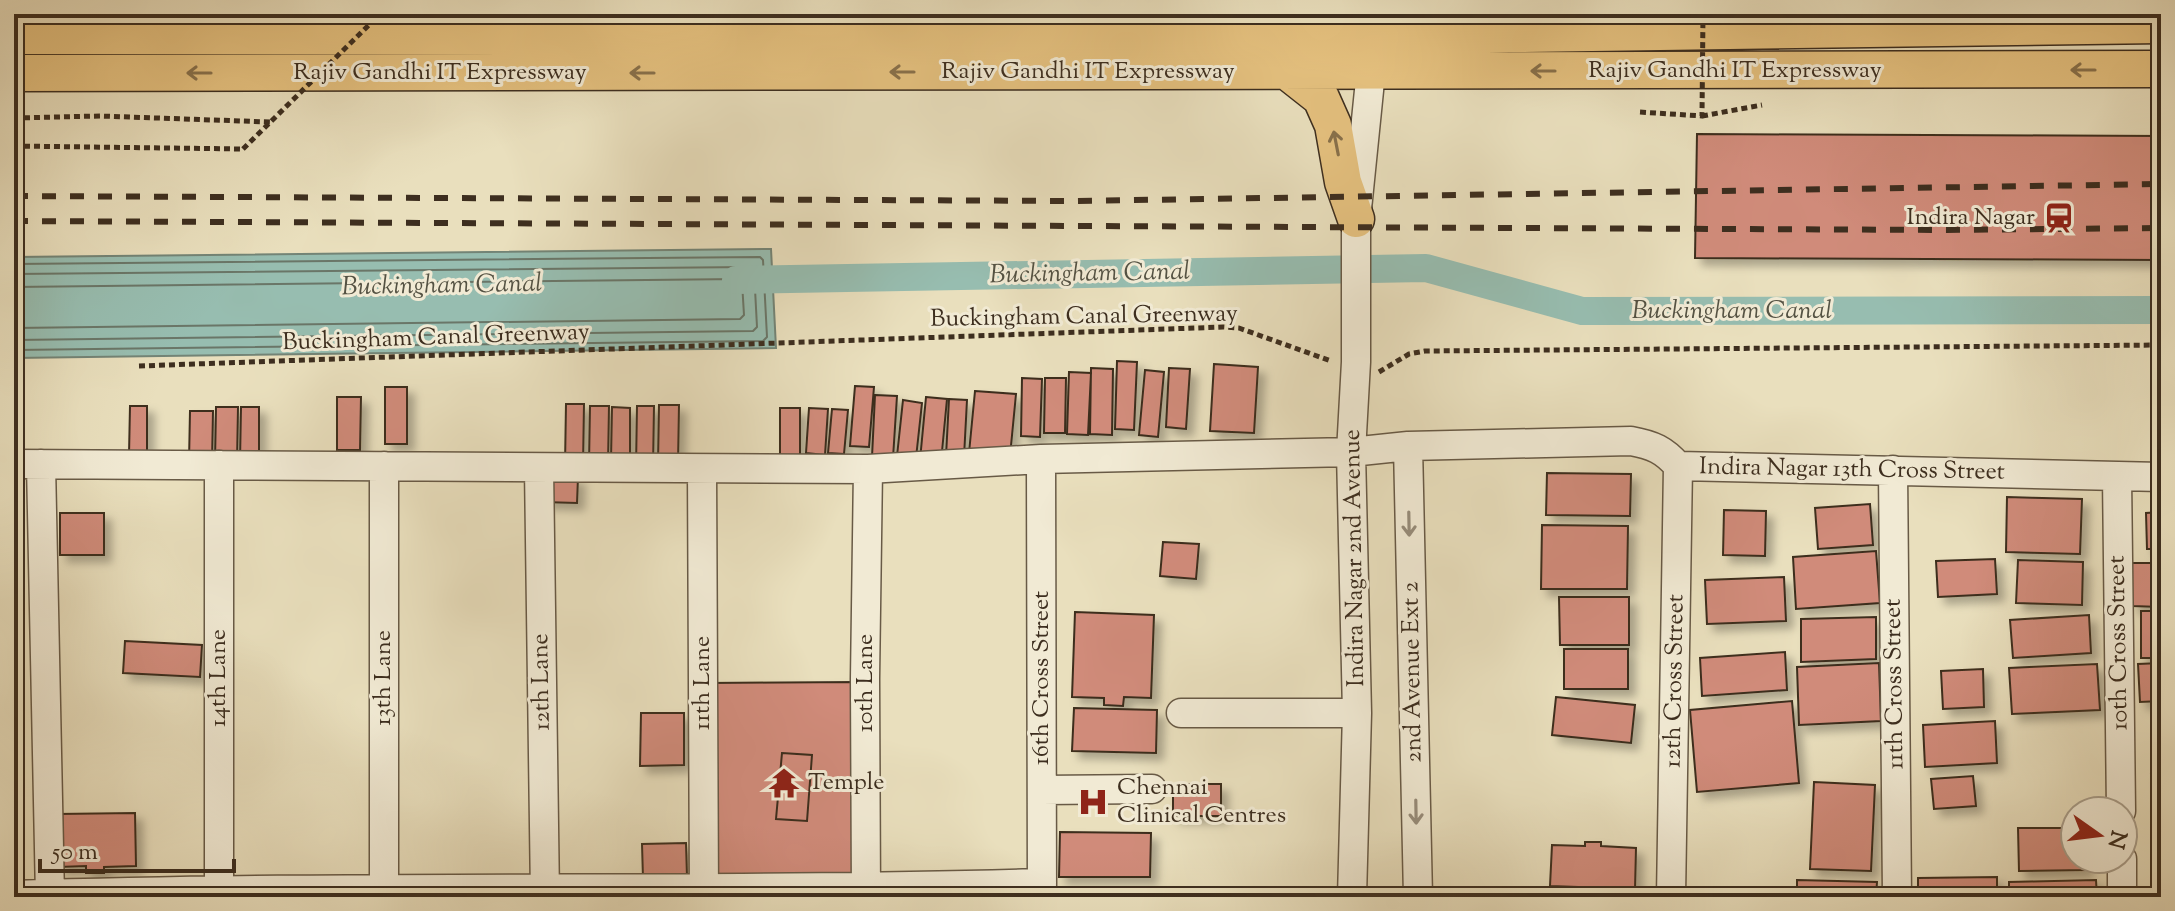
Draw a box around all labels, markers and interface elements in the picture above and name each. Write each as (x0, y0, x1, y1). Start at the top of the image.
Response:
street label: Rajiv Gandhi IT Expressway (1588, 54, 1882, 88)
street label: Rajiv Gandhi IT Expressway (941, 55, 1235, 89)
street label: Rajiv Gandhi IT Expressway (293, 56, 587, 90)
one-way arrow (2070, 62, 2097, 78)
one-way arrow (1530, 63, 1557, 79)
one-way arrow (889, 64, 916, 80)
one-way arrow (186, 65, 213, 81)
one-way arrow (629, 65, 656, 81)
one-way arrow (1328, 131, 1343, 157)
place label: Indira Nagar (1907, 201, 2035, 235)
station icon: Indira Nagar (2042, 201, 2076, 235)
water label: Buckingham Canal (989, 254, 1191, 294)
water label: Buckingham Canal (341, 266, 543, 306)
water label: Buckingham Canal (1632, 293, 1832, 330)
street label: Buckingham Canal Greenway (930, 297, 1238, 337)
street label: Buckingham Canal Greenway (282, 316, 590, 360)
street label: Indira Nagar 2nd Avenue (1336, 429, 1374, 687)
street label: Indira Nagar 13th Cross Street (1699, 450, 2005, 490)
one-way arrow (1402, 510, 1417, 537)
street label: 10th Cross Street (2100, 555, 2138, 731)
street label: 2nd Avenue Ext 2 (1394, 581, 1432, 763)
street label: 16th Cross Street (1025, 591, 1059, 765)
street label: 12th Cross Street (1656, 594, 1694, 768)
street label: 11th Cross Street (1877, 598, 1913, 770)
street label: 14th Lane (202, 629, 236, 727)
street label: 13th Lane (367, 630, 401, 726)
street label: 12th Lane (524, 633, 560, 731)
street label: 10th Lane (849, 634, 883, 732)
street label: 11th Lane (686, 636, 720, 730)
temple icon: Temple (767, 766, 801, 800)
place label: Temple (808, 766, 884, 800)
place label: Chennai Clinical Centres (1117, 771, 1286, 833)
hospital icon: Chennai Clinical Centres (1076, 785, 1110, 819)
north arrow (2059, 795, 2139, 875)
one-way arrow (1408, 798, 1423, 825)
scale bar (40, 823, 234, 873)
text: N (2098, 827, 2133, 852)
text: 50 m (50, 836, 98, 870)

